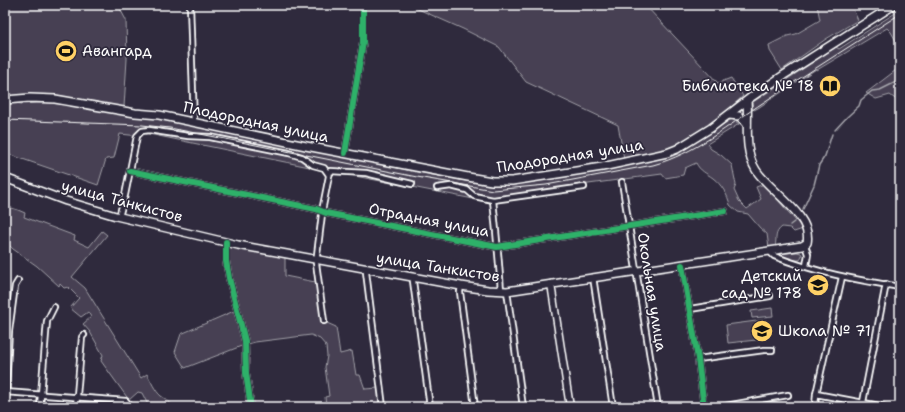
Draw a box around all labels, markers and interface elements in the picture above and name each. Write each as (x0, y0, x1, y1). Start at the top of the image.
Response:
sports icon: Авангард (53, 38, 79, 64)
place label: Авангард (82, 41, 152, 61)
library icon: Библиотека № 18 (817, 73, 843, 99)
place label: Библиотека № 18 (682, 76, 814, 96)
street label: Плодородная улица (182, 97, 331, 147)
street label: Плодородная улица (495, 134, 645, 177)
street label: улица Танкистов (59, 175, 185, 227)
street label: Отрадная улица (367, 198, 492, 242)
street label: Окольная улица (633, 231, 671, 354)
street label: улица Танкистов (375, 247, 501, 287)
place label: Детский сад № 178 (721, 266, 802, 303)
school or university icon: Детский сад № 178 (805, 272, 831, 298)
school or university icon: Школа № 71 (749, 318, 775, 344)
place label: Школа № 71 (778, 321, 871, 341)

